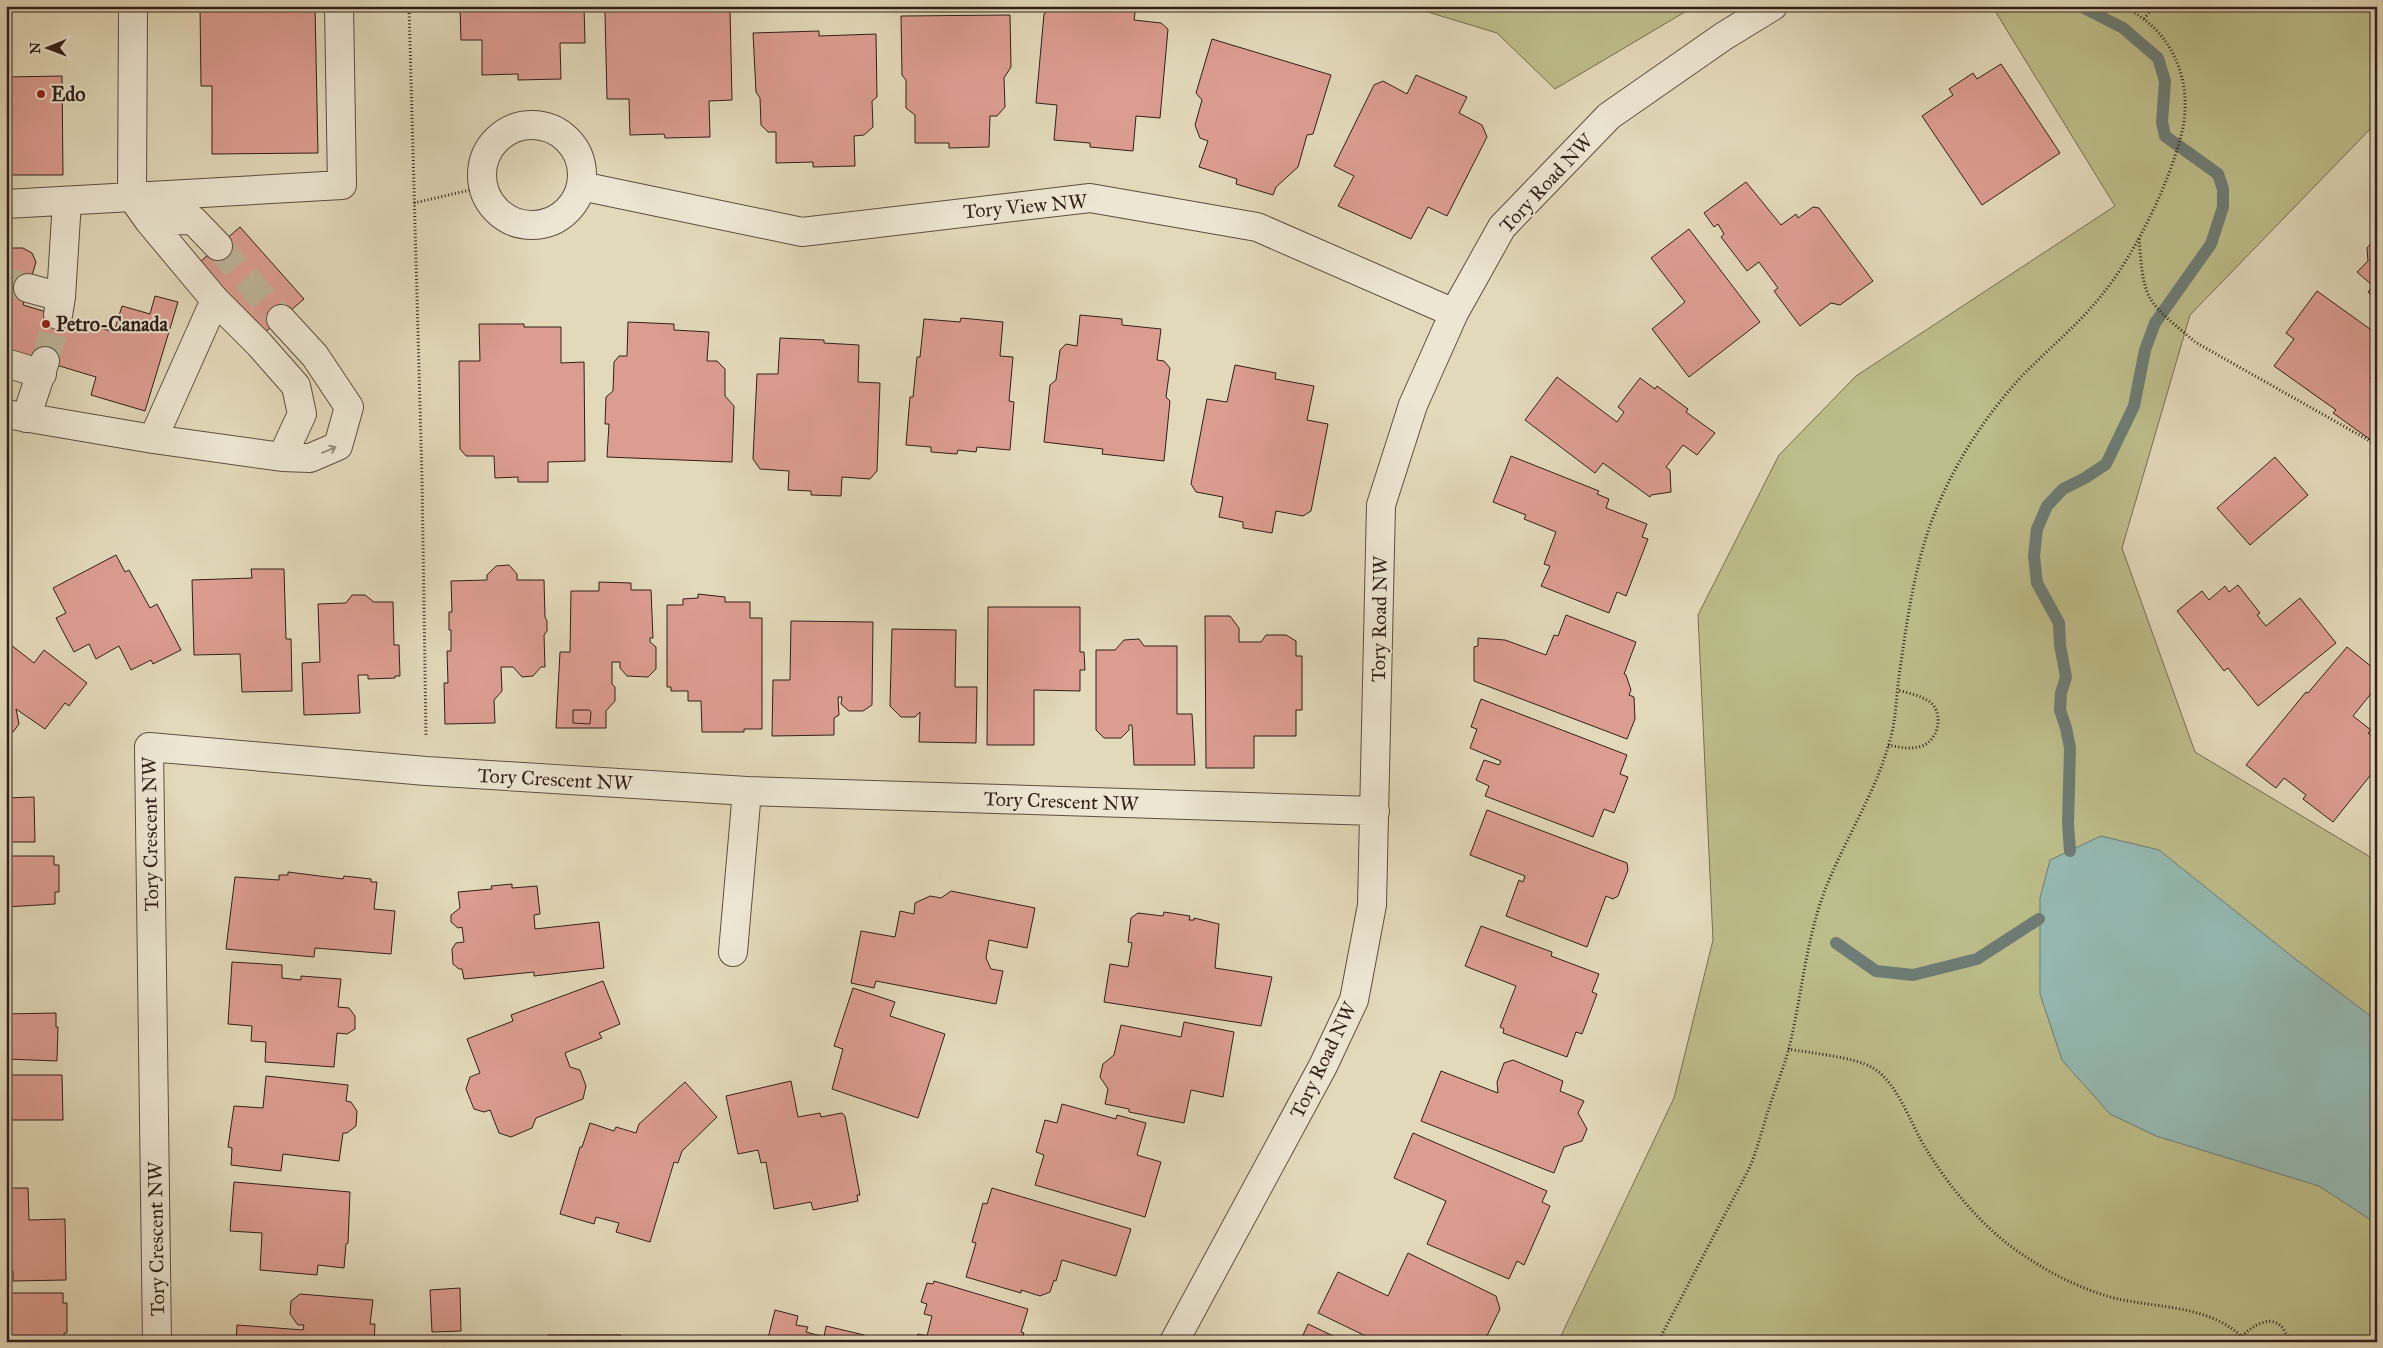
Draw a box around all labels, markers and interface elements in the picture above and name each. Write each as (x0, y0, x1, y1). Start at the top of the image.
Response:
north arrow (22, 22, 72, 72)
text: N (27, 42, 44, 54)
place label: Edo (51, 82, 86, 106)
marker: Edo (35, 88, 47, 100)
street label: Tory Road NW (1494, 128, 1599, 237)
street label: Tory View NW (962, 189, 1089, 223)
place label: Petro-Canada (56, 312, 169, 336)
marker: Petro-Canada (40, 318, 52, 330)
one-way arrow (321, 444, 336, 454)
street label: Tory Road NW (1366, 555, 1392, 682)
street label: Tory Crescent NW (137, 755, 163, 912)
street label: Tory Crescent NW (477, 763, 634, 795)
street label: Tory Crescent NW (983, 786, 1140, 816)
street label: Tory Road NW (1285, 997, 1362, 1122)
street label: Tory Crescent NW (143, 1160, 169, 1317)

